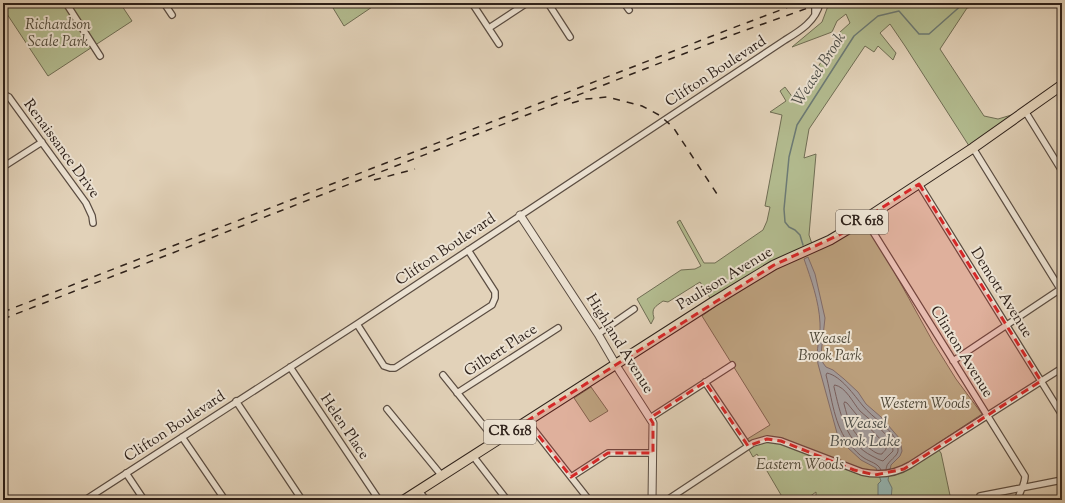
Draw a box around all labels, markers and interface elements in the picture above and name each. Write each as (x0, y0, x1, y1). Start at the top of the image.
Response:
park label: Richardson Scale Park (25, 15, 91, 53)
water label: Weasel Brook (787, 29, 853, 111)
street label: Clifton Boulevard (661, 31, 771, 113)
street label: Renaissance Drive (18, 95, 104, 203)
street label: Clifton Boulevard (392, 208, 501, 291)
road number: CR 618 (836, 210, 888, 234)
street label: Paulison Avenue (673, 242, 777, 316)
street label: Demott Avenue (965, 244, 1037, 342)
street label: Highland Avenue (580, 290, 658, 398)
street label: Clinton Avenue (924, 302, 998, 402)
street label: Gilbert Place (460, 320, 542, 382)
park label: Weasel Brook Park (798, 329, 862, 367)
street label: Clifton Boulevard (120, 386, 230, 468)
street label: Helen Place (314, 390, 374, 464)
park label: Western Woods (880, 394, 970, 415)
water label: Weasel Brook Lake (830, 413, 900, 454)
road number: CR 618 (484, 420, 536, 444)
park label: Eastern Woods (756, 455, 844, 476)

